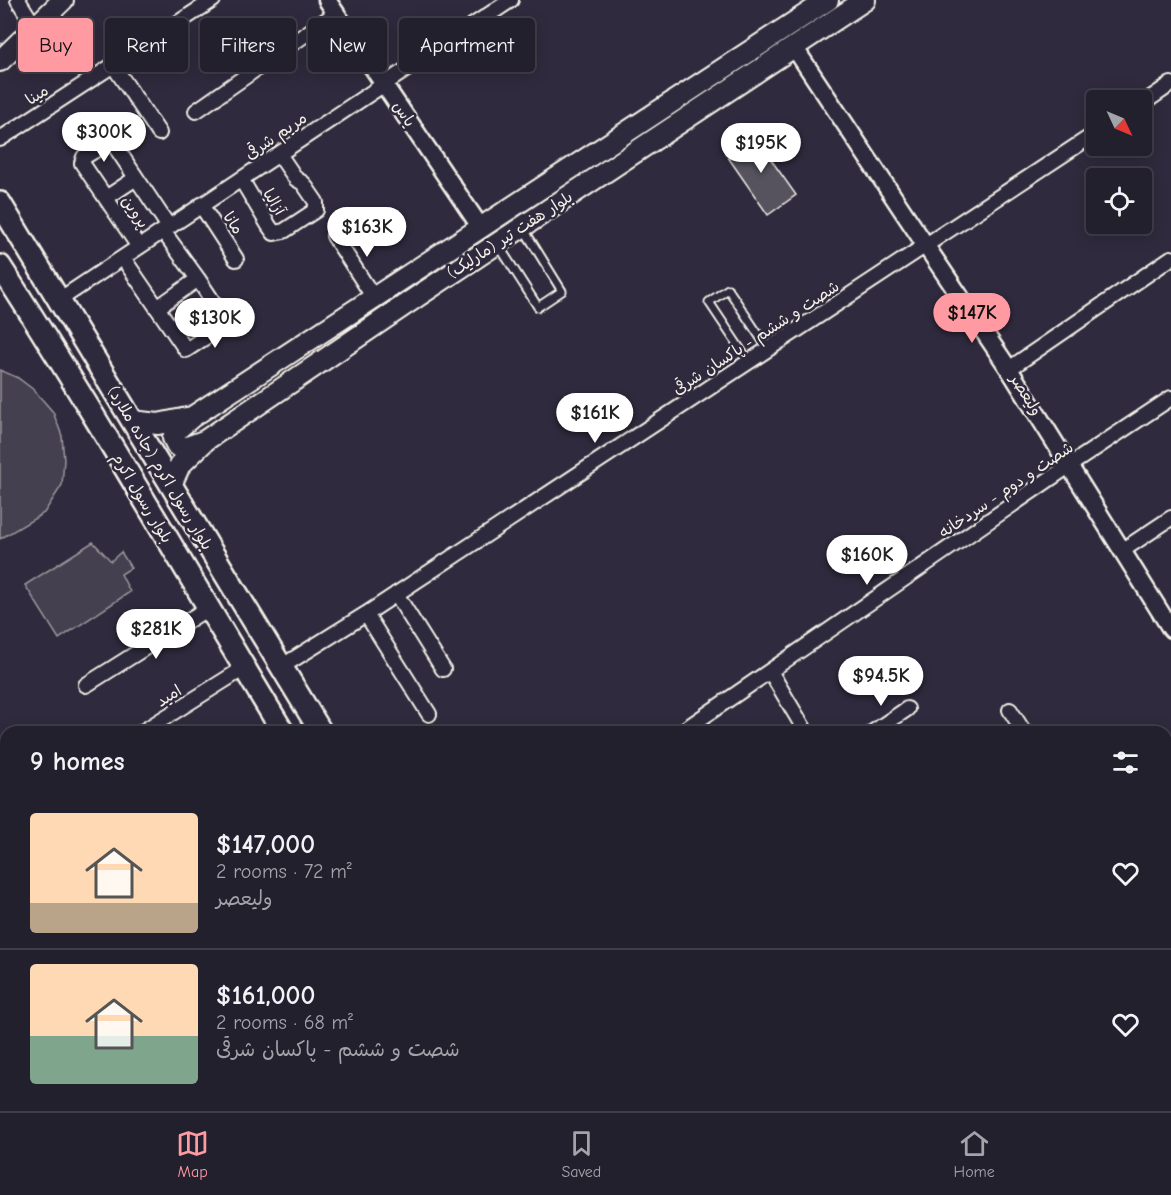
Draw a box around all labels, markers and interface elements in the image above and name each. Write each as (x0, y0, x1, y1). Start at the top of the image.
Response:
chip: Buy (18, 18, 93, 72)
chip: Rent (105, 18, 188, 72)
chip: Filters (200, 18, 296, 72)
chip: New (308, 18, 387, 72)
chip: Apartment (399, 18, 535, 72)
street label: مینا (22, 81, 52, 109)
north arrow (1086, 90, 1152, 156)
map controls (1086, 90, 1152, 234)
street label: یاس (389, 98, 419, 130)
street label: مریم شرقی (241, 107, 312, 166)
pin: $300K (62, 112, 146, 163)
text: $300K (76, 120, 132, 143)
pin: $195K (719, 123, 803, 174)
text: $195K (735, 131, 787, 154)
button: locate (1086, 168, 1152, 234)
street label: آزالیا (259, 186, 289, 219)
street label: بلوار هفت تیر (مارلیک) (444, 188, 577, 283)
street label: پروین (117, 192, 152, 232)
pin: $163K (325, 207, 409, 258)
street label: مانا (219, 209, 247, 237)
text: $163K (341, 215, 393, 238)
street label: شصت و ششم - پاکسان شرقی (668, 276, 844, 401)
pin: $147K (930, 293, 1014, 344)
pin: $130K (173, 298, 257, 349)
text: $147K (947, 301, 997, 324)
text: $130K (189, 306, 241, 329)
street label: ولیعصر (1005, 369, 1046, 419)
street label: بلوار رسول اکرم (جاده ملارد) (103, 382, 217, 554)
pin: $161K (553, 393, 637, 444)
text: $161K (570, 401, 620, 424)
street label: شصت و دوم - سردخانه (935, 438, 1078, 544)
street label: بلوار رسول اکرم (107, 449, 177, 547)
pin: $160K (825, 535, 909, 586)
text: $160K (840, 543, 894, 566)
pin: $281K (114, 609, 198, 660)
text: $281K (130, 617, 182, 640)
pin: $94.5K (832, 656, 930, 707)
text: $94.5K (852, 664, 910, 687)
street label: امید (153, 681, 185, 711)
icon: filters (1109, 746, 1142, 779)
text: 9 homes (30, 747, 125, 777)
text: $147,000 (216, 830, 315, 860)
icon: home (78, 837, 150, 909)
icon: heart (1109, 857, 1142, 890)
text: 2 rooms · 72 m² (216, 860, 352, 883)
text: ولیعصر (216, 887, 272, 910)
text: $161,000 (216, 981, 315, 1011)
icon: home (78, 988, 150, 1060)
icon: heart (1109, 1008, 1142, 1041)
text: 2 rooms · 68 m² (216, 1011, 353, 1034)
text: شصت و ششم - پاکسان شرقی (216, 1038, 460, 1061)
tab: Map (176, 1127, 209, 1181)
tab: Saved (561, 1127, 601, 1181)
tab: Home (954, 1127, 995, 1181)

